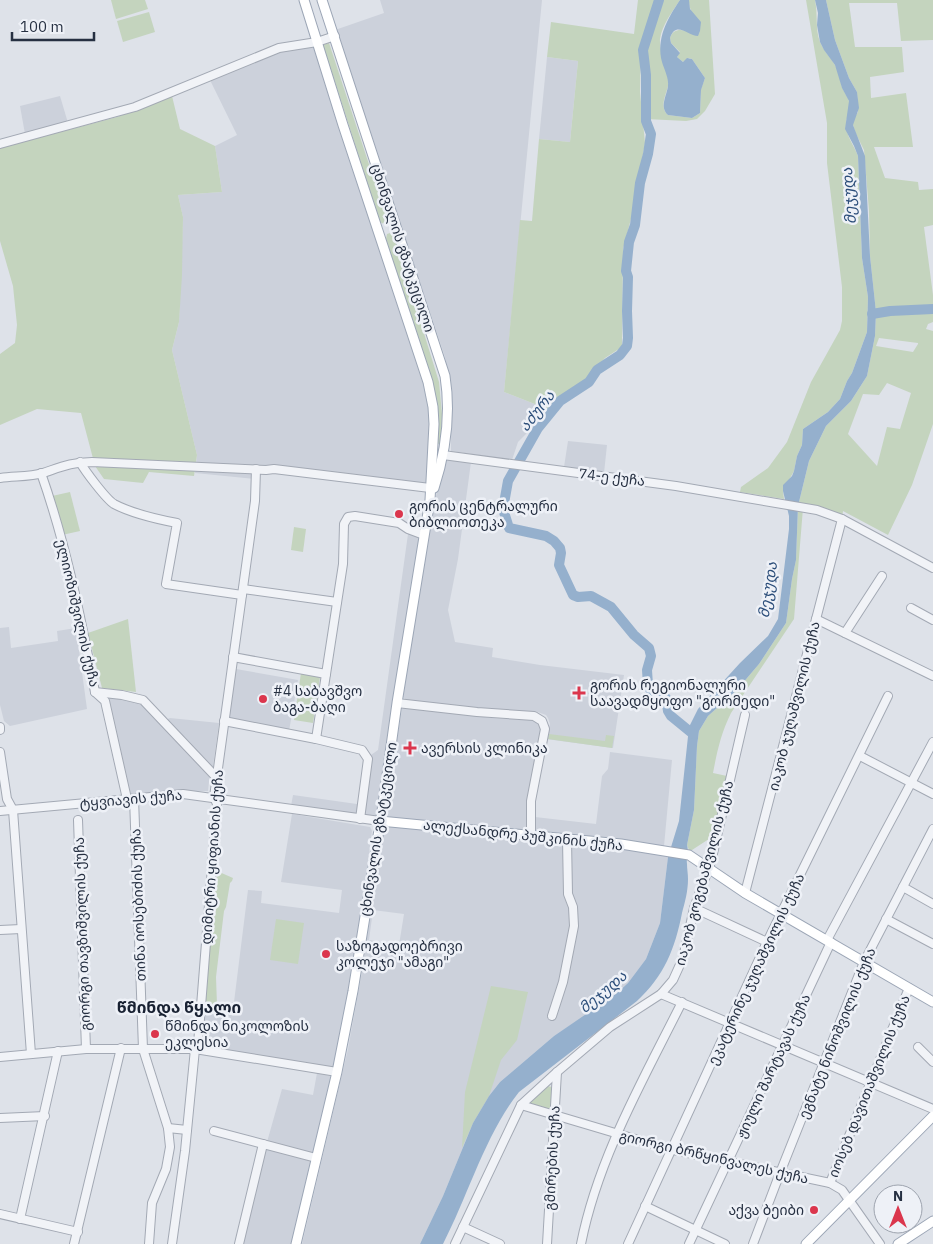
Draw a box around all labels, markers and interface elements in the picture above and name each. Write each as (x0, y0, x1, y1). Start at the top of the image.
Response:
scale bar (12, 10, 95, 42)
text: 100 m (20, 17, 64, 36)
street label: ცხინვალის გზატკეცილი (367, 161, 439, 335)
water label: მეჯუდა (837, 166, 860, 225)
water label: აძურა (515, 386, 559, 435)
street label: 74-ე ქუჩა (578, 464, 646, 490)
place label: გორის ცენტრალური ბიბლიოთეკა (409, 497, 558, 531)
marker: გორის ცენტრალური ბიბლიოთეკა (393, 508, 405, 520)
street label: ელიოზიშვილის ქუჩა (52, 537, 104, 689)
water label: მეჯუდა (754, 560, 781, 619)
street label: იაკობ ჯუღაშვილის ქუჩა (764, 619, 824, 793)
place label: გორის რეგიონალური საავადმყოფო "გორმედი" (590, 676, 775, 710)
place label: #4 საბავშვო ბაგა-ბაღი (273, 682, 362, 716)
marker: გორის რეგიონალური საავადმყოფო "გორმედი" (572, 686, 586, 700)
marker: #4 საბავშვო ბაგა-ბაღი (257, 693, 269, 705)
place label: ავერსის კლინიკა (421, 739, 548, 757)
street label: ცხინვალის გზატკეცილი (355, 741, 401, 917)
marker: ავერსის კლინიკა (403, 741, 417, 755)
street label: დიმიტრი ყიფიანის ქუჩა (197, 769, 227, 945)
street label: იაკობ გოგებაშვილის ქუჩა (671, 779, 737, 967)
street label: ტყვიავის ქუჩა (79, 786, 183, 812)
street label: ალექსანდრე პუშკინის ქუჩა (422, 816, 624, 854)
street label: თინა იოსებიძის ქუჩა (126, 828, 150, 982)
street label: გიორგი თავზიშვილის ქუჩა (70, 837, 94, 1031)
street label: ეკატერინე ჯუღაშვილის ქუჩა (704, 870, 808, 1068)
place label: საზოგადოებრივი კოლეჯი "ამაგი" (336, 937, 463, 971)
street label: ეგნატე ნინოშვილის ქუჩა (794, 945, 880, 1121)
marker: საზოგადოებრივი კოლეჯი "ამაგი" (320, 948, 332, 960)
water label: მეჯუდა (575, 966, 631, 1017)
street label: ჟიული შარტავას ქუჩა (732, 991, 814, 1141)
street label: იოსებ დავითაშვილის ქუჩა (824, 992, 914, 1180)
district label: წმინდა წყალი (117, 997, 241, 1018)
place label: წმინდა ნიკოლოზის ეკლესია (165, 1017, 309, 1051)
marker: წმინდა ნიკოლოზის ეკლესია (149, 1028, 161, 1040)
street label: გმირების ქუჩა (540, 1105, 564, 1211)
street label: გიორგი ბრწყინვალეს ქუჩა (617, 1126, 811, 1188)
north arrow (873, 1184, 923, 1234)
text: N (893, 1187, 903, 1205)
place label: აქვა ბეიბი (728, 1201, 804, 1219)
marker: აქვა ბეიბი (808, 1204, 820, 1216)

